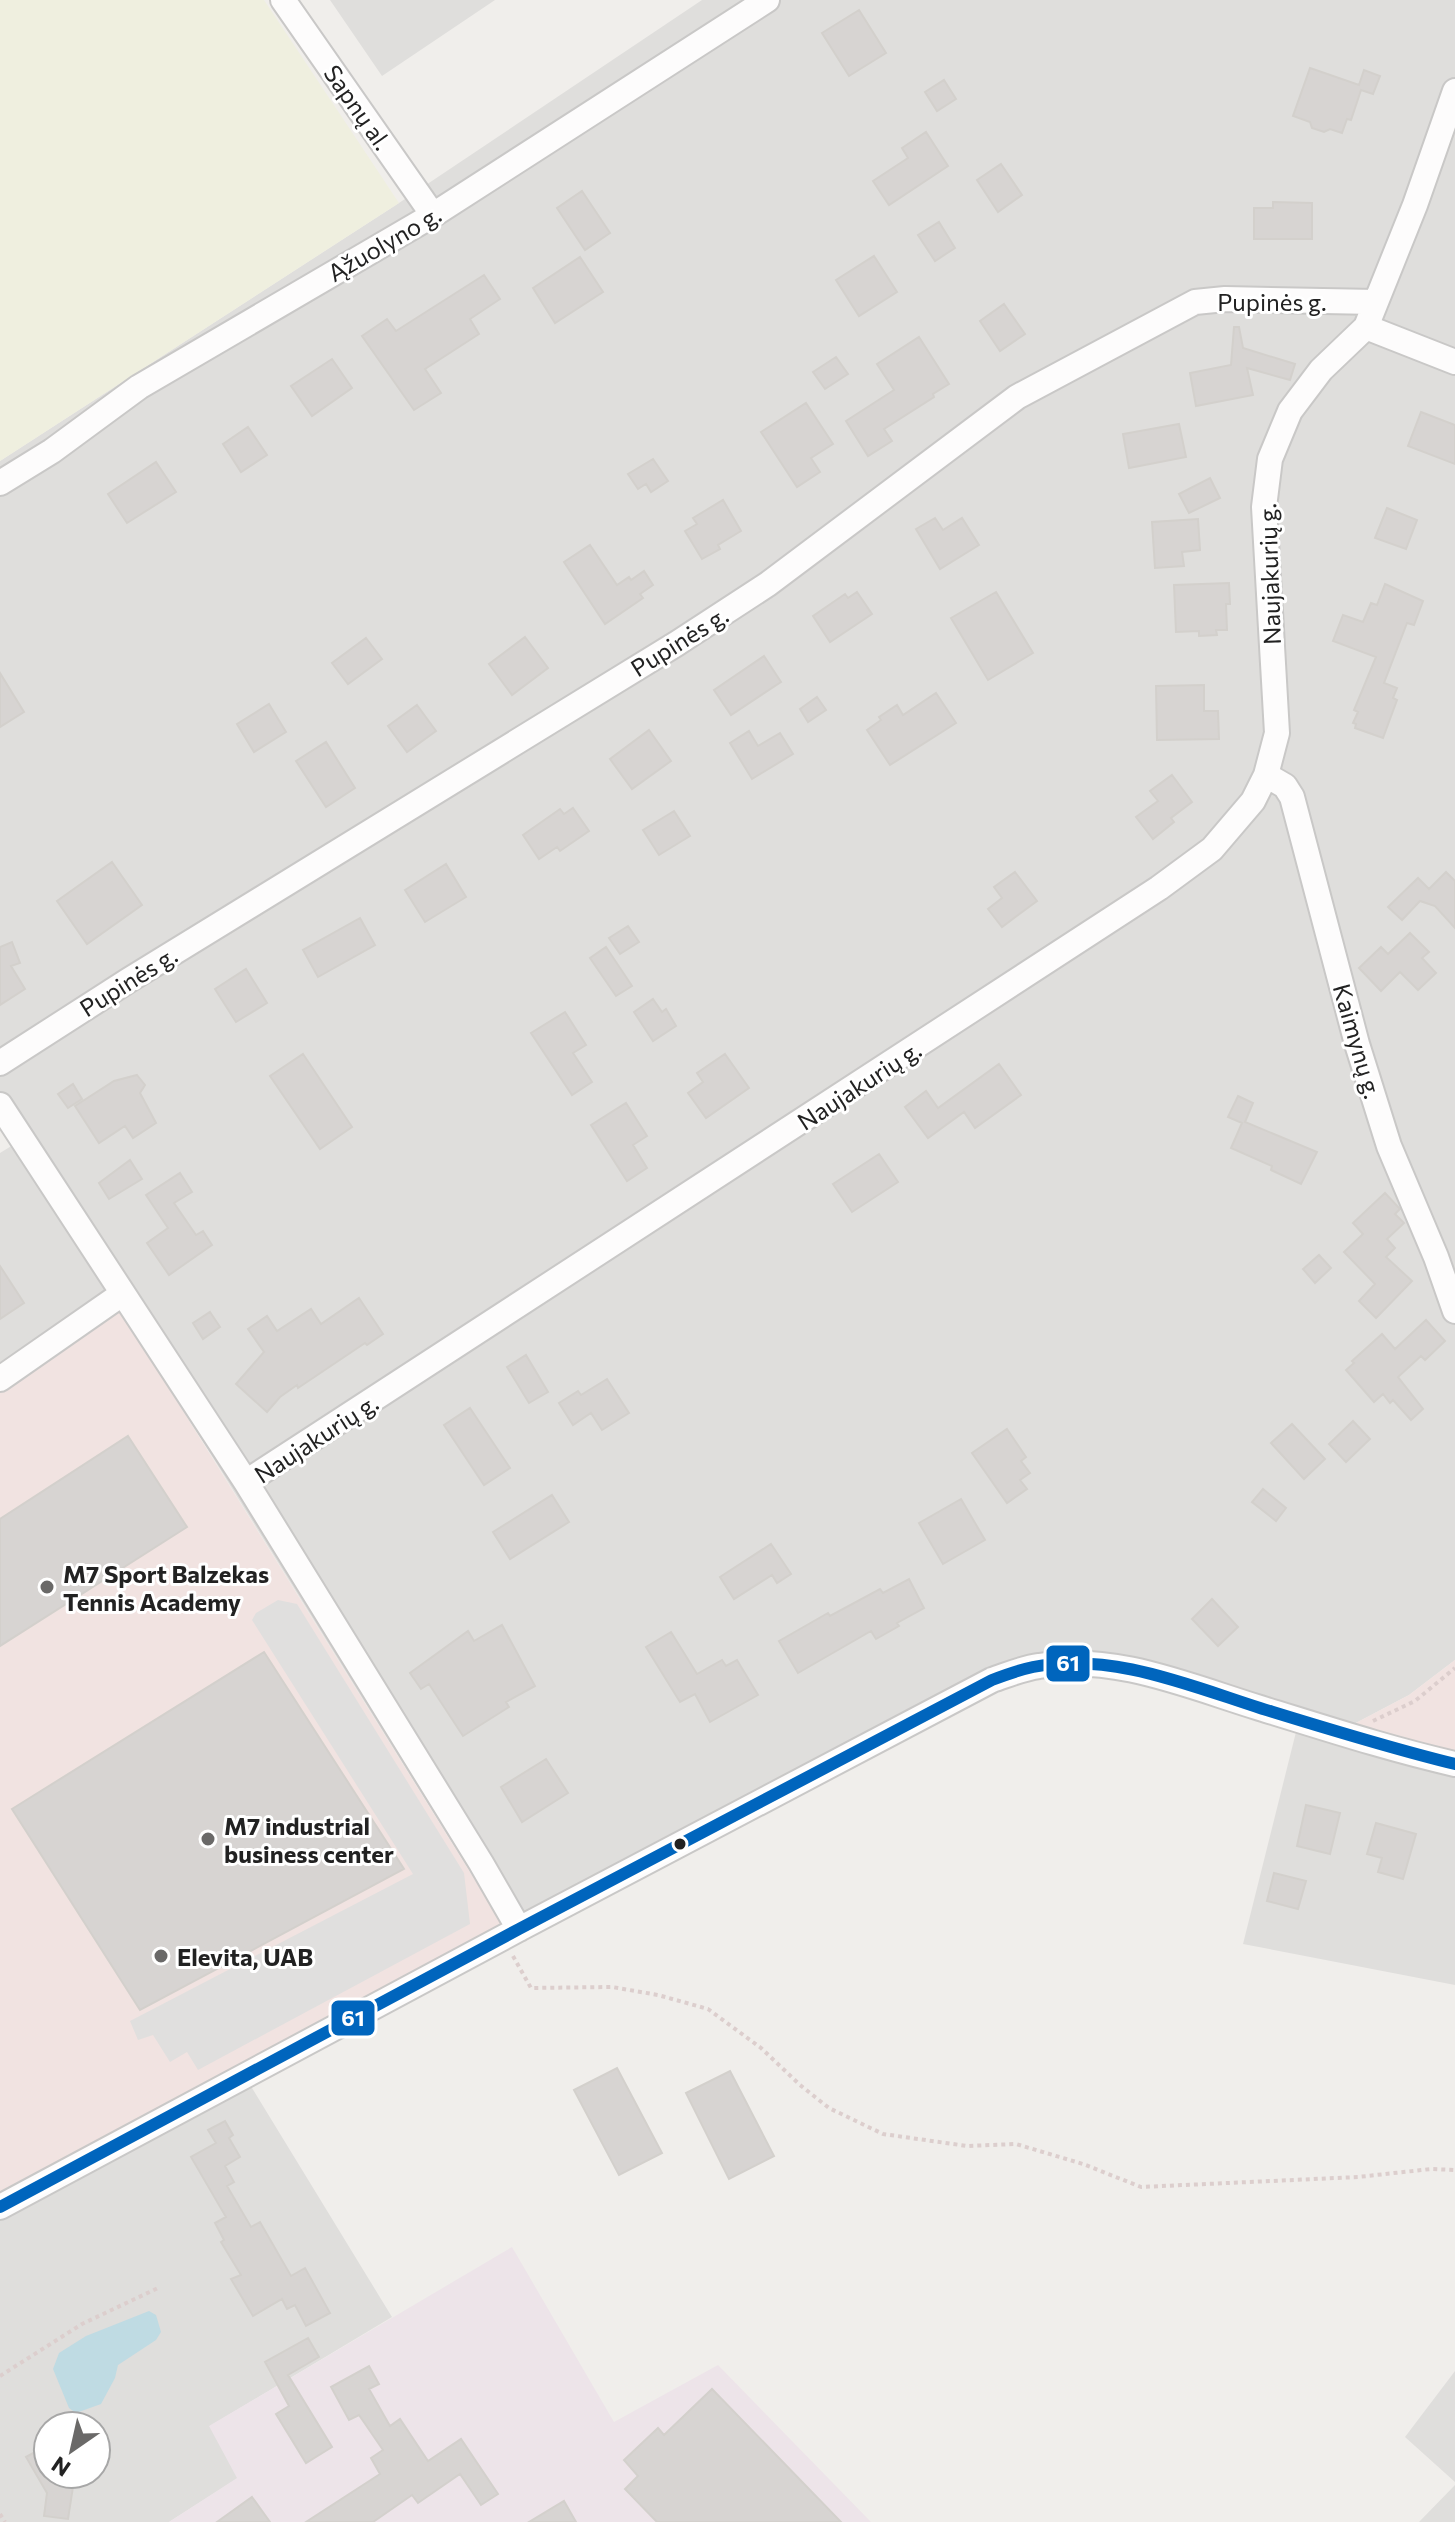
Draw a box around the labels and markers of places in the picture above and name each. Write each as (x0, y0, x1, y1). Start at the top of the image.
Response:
place label: M7 Sport Balzekas Tennis Academy (63, 1559, 269, 1616)
marker: M7 Sport Balzekas Tennis Academy (38, 1578, 56, 1596)
place label: M7 industrial business center (224, 1811, 394, 1868)
marker: M7 industrial business center (199, 1830, 217, 1848)
unlabelled marker (672, 1836, 688, 1852)
place label: Elevita, UAB (177, 1942, 313, 1971)
marker: Elevita, UAB (152, 1947, 170, 1965)

